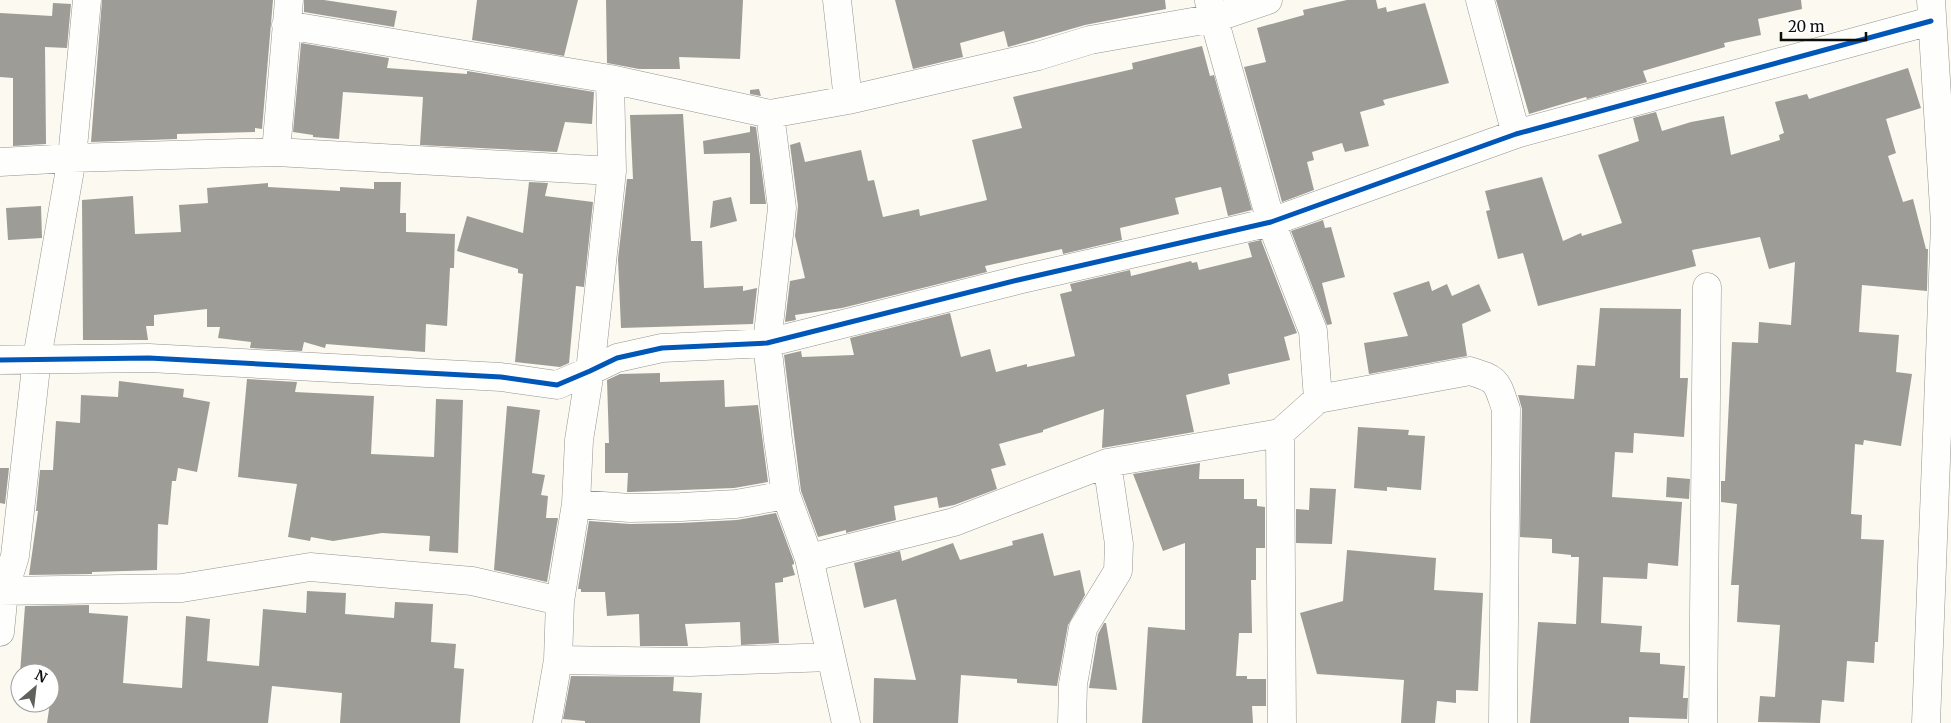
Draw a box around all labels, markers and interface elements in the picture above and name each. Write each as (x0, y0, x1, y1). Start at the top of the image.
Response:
scale bar (1781, 10, 1866, 42)
text: 20 m (1788, 17, 1825, 36)
north arrow (10, 663, 60, 713)
text: N (32, 666, 50, 687)

